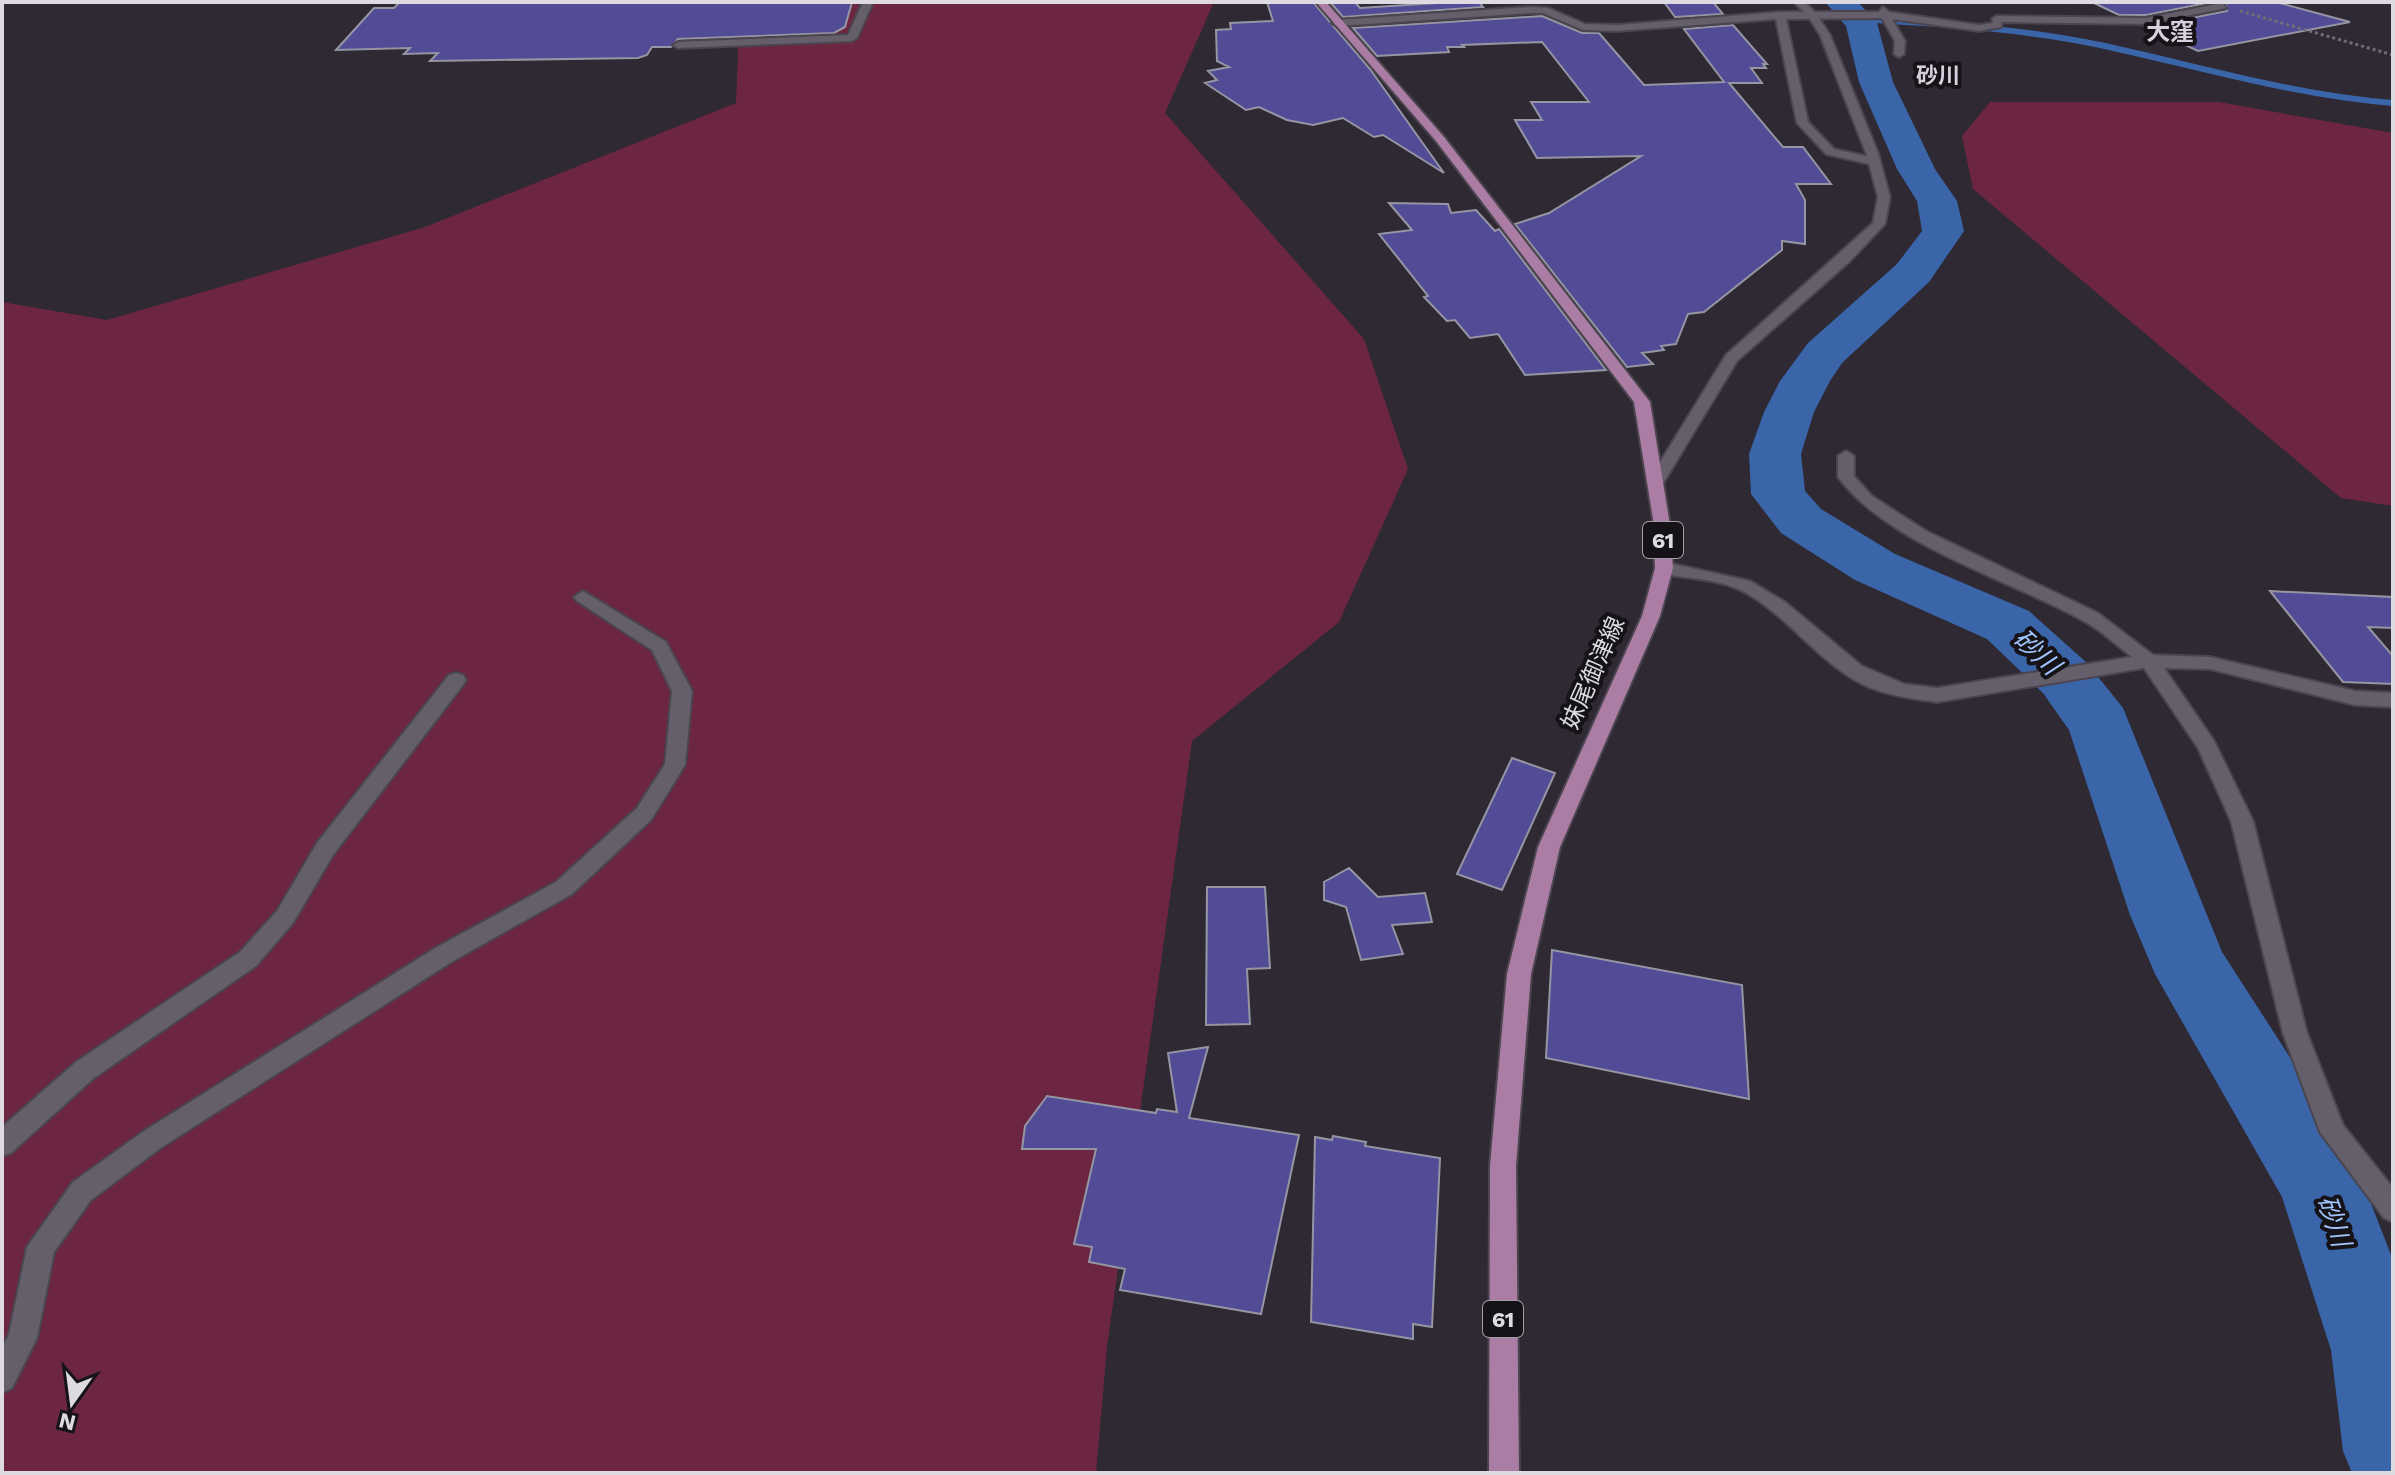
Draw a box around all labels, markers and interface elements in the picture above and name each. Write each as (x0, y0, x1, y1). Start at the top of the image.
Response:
district label: 大窪 (2146, 18, 2194, 46)
district label: 砂川 (1916, 63, 1960, 88)
road number: 61 (1643, 522, 1683, 558)
street label: 妹尾御津線 (1556, 612, 1630, 734)
water label: 砂川 (2008, 623, 2068, 683)
water label: 砂川 (2311, 1192, 2358, 1253)
road number: 61 (1483, 1301, 1523, 1337)
north arrow (32, 1363, 112, 1443)
text: N (56, 1408, 78, 1436)

